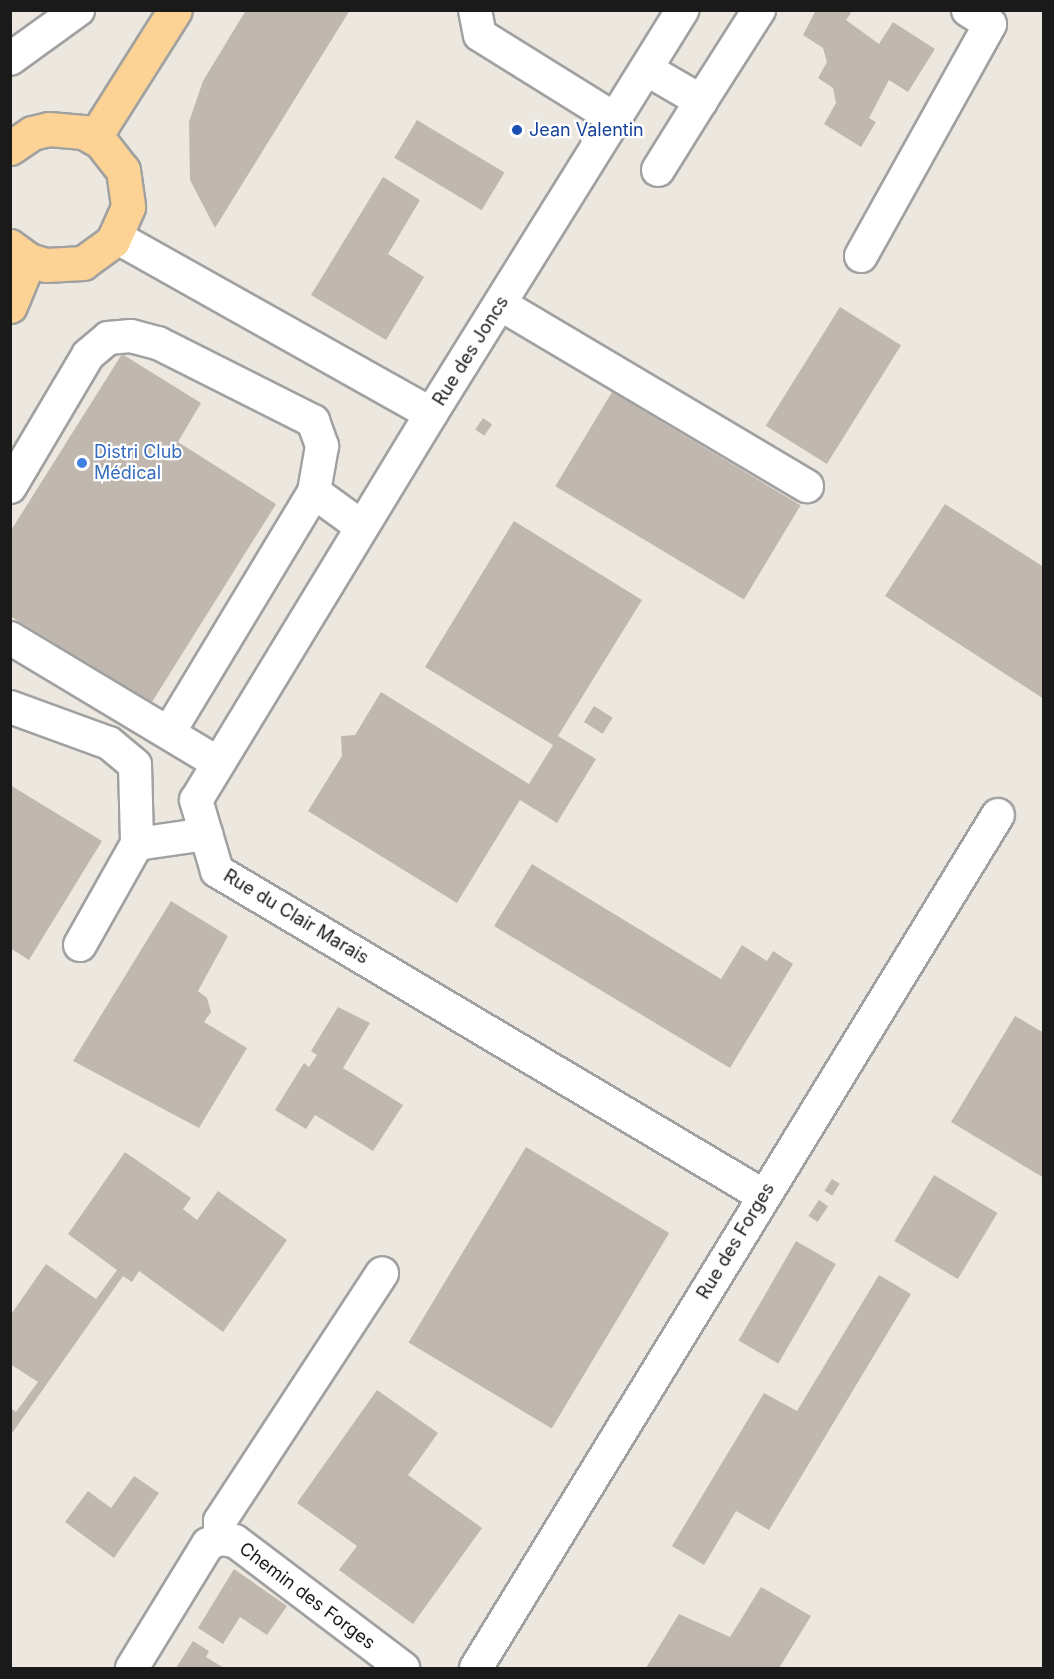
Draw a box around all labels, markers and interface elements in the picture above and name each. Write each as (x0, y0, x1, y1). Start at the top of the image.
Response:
place label: Jean Valentin (529, 119, 644, 141)
marker: Jean Valentin (510, 123, 524, 137)
street label: Rue des Joncs (429, 292, 513, 410)
place label: Distri Club Médical (94, 442, 182, 484)
marker: Distri Club Médical (75, 456, 89, 470)
street label: Rue du Clair Marais (220, 865, 372, 969)
street label: Rue des Forges (693, 1179, 779, 1303)
street label: Chemin des Forges (235, 1538, 379, 1654)

